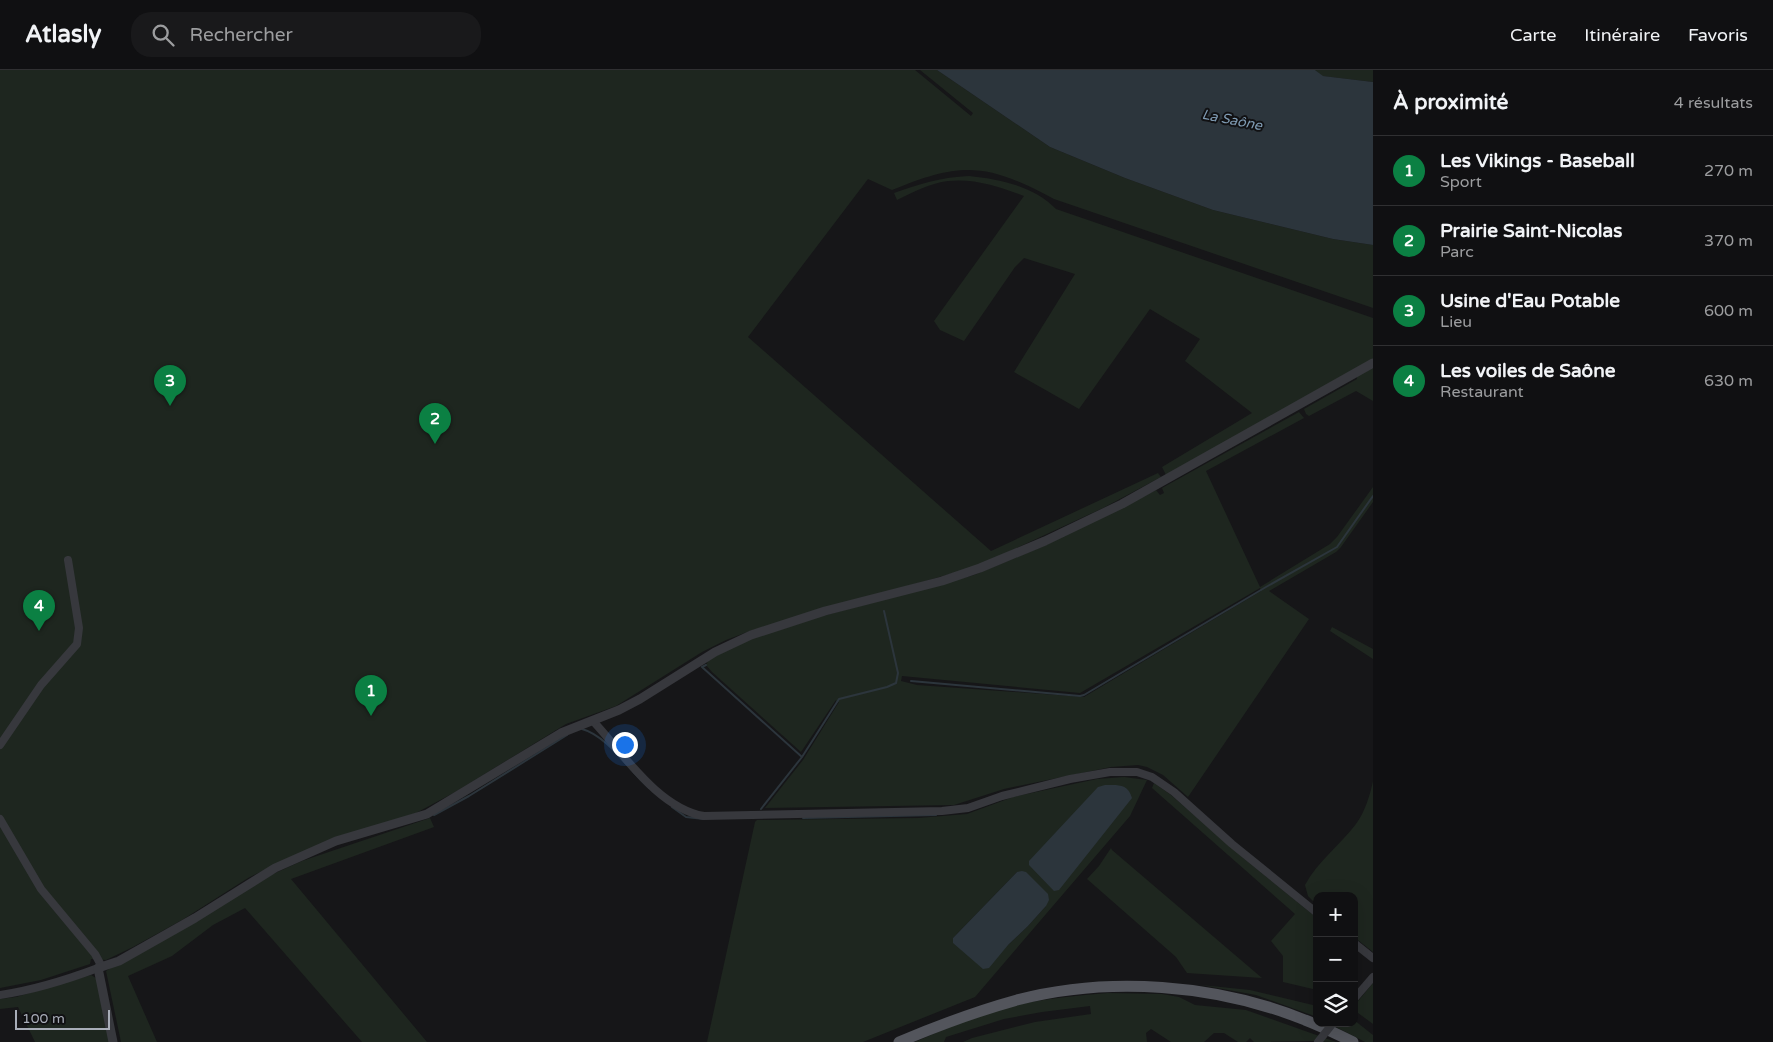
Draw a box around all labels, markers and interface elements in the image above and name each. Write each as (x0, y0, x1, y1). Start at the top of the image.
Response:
search box (131, 12, 481, 57)
text: Atlasly (25, 20, 101, 49)
icon: search (149, 21, 177, 49)
text: Rechercher (189, 24, 293, 46)
text: Carte (1510, 24, 1556, 46)
text: Itinéraire (1584, 24, 1660, 46)
text: Favoris (1688, 24, 1748, 46)
text: À proximité (1393, 90, 1508, 115)
text: 4 résultats (1674, 93, 1753, 113)
water label: La Saône (1200, 106, 1265, 134)
text: Les Vikings - Baseball (1440, 150, 1635, 172)
text: 1 (1404, 161, 1414, 181)
text: 270 m (1704, 161, 1753, 181)
text: Sport (1440, 172, 1482, 192)
text: Prairie Saint-Nicolas (1440, 220, 1622, 242)
text: 2 (1404, 231, 1414, 251)
text: 370 m (1704, 231, 1753, 251)
text: Parc (1440, 242, 1474, 262)
text: Usine d'Eau Potable (1440, 290, 1620, 312)
text: 3 (1404, 301, 1414, 321)
text: 600 m (1704, 301, 1753, 321)
text: Lieu (1440, 312, 1472, 332)
text: Les voiles de Saône (1440, 360, 1615, 382)
pin: 3 (154, 365, 186, 406)
text: 4 (1404, 371, 1414, 391)
text: 630 m (1704, 371, 1753, 391)
text: Restaurant (1440, 382, 1524, 402)
pin: 2 (419, 403, 451, 444)
pin: 4 (23, 590, 55, 631)
pin: 1 (355, 675, 387, 716)
your location (612, 732, 638, 758)
map controls (1313, 892, 1358, 1027)
button: + (1313, 892, 1358, 937)
button: − (1313, 937, 1358, 982)
button: layers (1313, 982, 1358, 1027)
scale bar (15, 1007, 110, 1030)
text: 100 m (22, 1010, 65, 1027)

